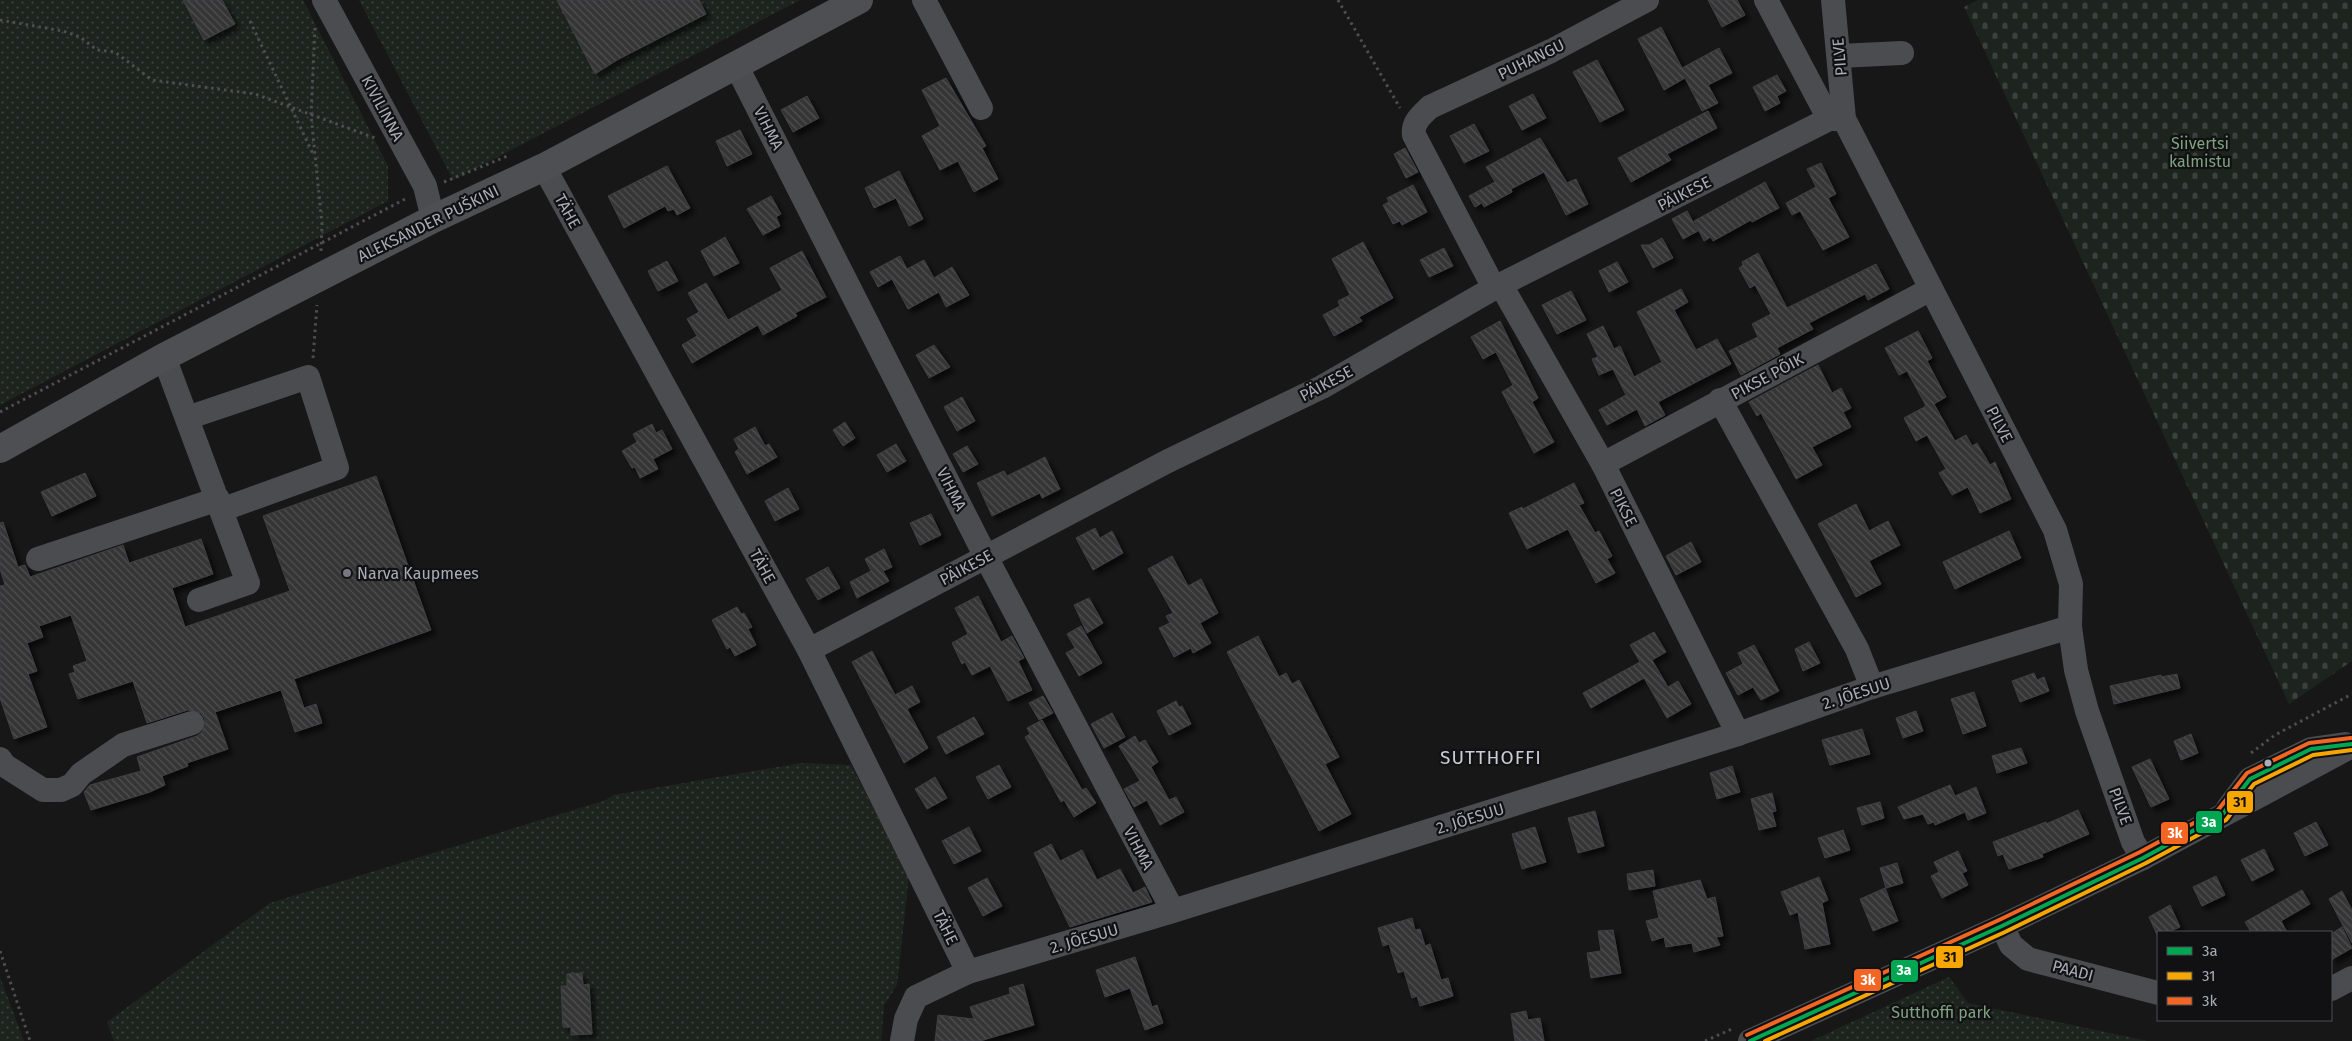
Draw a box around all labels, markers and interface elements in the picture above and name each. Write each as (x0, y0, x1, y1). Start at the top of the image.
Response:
street label: PUHANGU (1495, 35, 1568, 84)
street label: PILVE (1828, 37, 1851, 77)
street label: KIVILINNA (357, 72, 408, 145)
street label: VIHMA (750, 103, 788, 154)
park label: Siivertsi kalmistu (2169, 134, 2231, 171)
street label: PÄIKESE (1654, 172, 1714, 215)
street label: ALEKSANDER PUŠKINI (354, 180, 502, 266)
street label: TÄHE (551, 191, 585, 232)
street label: PIKSE PÕIK (1728, 349, 1807, 403)
street label: PÄIKESE (1296, 362, 1356, 405)
street label: PILVE (1982, 403, 2017, 446)
street label: VIHMA (933, 464, 971, 515)
street label: PIKSE (1606, 485, 1641, 530)
street label: TÄHE (746, 546, 780, 587)
street label: PÄIKESE (936, 546, 996, 589)
place label: Narva Kaupmees (357, 564, 479, 583)
marker: Narva Kaupmees (341, 567, 353, 579)
street label: 2. JÕESUU (1820, 674, 1893, 713)
district label: SUTTHOFFI (1440, 746, 1542, 769)
unlabelled marker (2263, 758, 2273, 768)
street label: PILVE (2105, 785, 2136, 827)
line badge: 31 (2226, 790, 2254, 814)
text: 31 (2232, 794, 2247, 811)
street label: 2. JÕESUU (1434, 799, 1507, 838)
line badge: 3a (2195, 810, 2223, 834)
text: 3a (2201, 814, 2217, 831)
line badge: 3k (2160, 821, 2189, 845)
street label: VIHMA (1119, 823, 1158, 874)
text: 3k (2166, 825, 2183, 842)
street label: TÄHE (929, 907, 962, 948)
street label: 2. JÕESUU (1048, 920, 1121, 957)
legend (2157, 931, 2332, 1021)
text: 3a (2202, 942, 2218, 960)
line badge: 31 (1935, 945, 1964, 969)
text: 31 (1942, 949, 1957, 966)
street label: PAADI (2050, 956, 2095, 985)
line badge: 3a (1890, 959, 1919, 983)
text: 3a (1896, 962, 1912, 979)
text: 31 (2202, 967, 2216, 985)
line badge: 3k (1853, 968, 1882, 992)
text: 3k (1859, 972, 1876, 989)
text: 3k (2202, 992, 2217, 1010)
park label: Sutthoffi park (1891, 1003, 1992, 1022)

